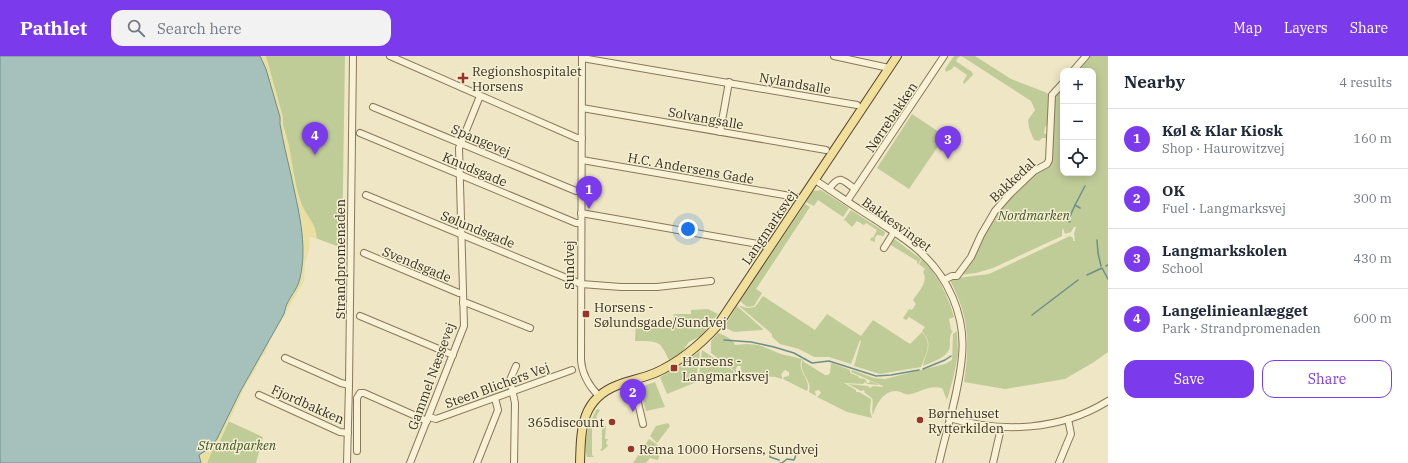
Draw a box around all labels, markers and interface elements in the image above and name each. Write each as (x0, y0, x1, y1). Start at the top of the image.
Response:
search box (111, 10, 391, 46)
text: Pathlet (20, 16, 87, 40)
icon: search (125, 17, 147, 39)
text: Search here (157, 19, 242, 38)
text: Map (1234, 19, 1262, 37)
text: Layers (1284, 19, 1328, 37)
text: Share (1350, 19, 1388, 37)
place label: Regionshospitalet Horsens (472, 63, 582, 95)
map controls (1060, 68, 1096, 176)
button: + (1060, 68, 1096, 104)
street label: Nylandsalle (758, 69, 832, 98)
text: Nearby (1124, 71, 1185, 93)
marker: Regionshospitalet Horsens (457, 72, 469, 84)
text: 4 results (1339, 74, 1392, 91)
street label: Nørrebakken (862, 79, 921, 156)
street label: Solvangsalle (667, 103, 745, 133)
button: − (1060, 104, 1096, 140)
street label: Spangevej (449, 120, 513, 161)
text: Køl & Klar Kiosk (1162, 121, 1283, 140)
pin: 4 (302, 122, 328, 155)
pin: 3 (935, 126, 961, 159)
text: 1 (1133, 130, 1141, 147)
text: 160 m (1353, 130, 1392, 147)
button: locate (1060, 140, 1096, 176)
text: Shop · Haurowitzvej (1162, 140, 1285, 157)
street label: Knudsgade (440, 148, 510, 191)
street label: H.C. Andersens Gade (626, 149, 755, 188)
street label: Bakkedal (986, 155, 1039, 206)
pin: 1 (576, 176, 602, 209)
text: OK (1162, 181, 1185, 200)
street label: Langmarksvej (738, 186, 801, 268)
text: 2 (1133, 190, 1141, 207)
text: 300 m (1353, 190, 1392, 207)
street label: Bakkesvinget (859, 193, 935, 256)
street label: Strandpromenaden (332, 199, 349, 319)
text: Fuel · Langmarksvej (1162, 200, 1286, 217)
street label: Sølundsgade (438, 207, 517, 252)
park label: Nordmarken (997, 207, 1071, 224)
your location (678, 219, 698, 239)
street label: Sundvej (561, 240, 578, 290)
text: Langmarkskolen (1162, 241, 1287, 260)
street label: Svendsgade (380, 243, 454, 286)
text: 3 (1133, 250, 1141, 267)
text: 430 m (1353, 250, 1392, 267)
text: School (1162, 260, 1203, 277)
place label: Horsens - Sølundsgade/Sundvej (594, 299, 727, 331)
text: Langelinieanlægget (1162, 301, 1308, 320)
marker: Horsens - Sølundsgade/Sundvej (581, 309, 591, 319)
text: 4 (1133, 310, 1141, 327)
text: 600 m (1353, 310, 1392, 327)
street label: Gammel Næssevej (404, 320, 459, 432)
text: Park · Strandpromenaden (1162, 320, 1321, 337)
place label: Horsens - Langmarksvej (682, 353, 769, 385)
street label: Steen Blichers Vej (443, 359, 552, 412)
button: Save (1124, 360, 1254, 398)
button: Share (1262, 360, 1392, 398)
marker: Horsens - Langmarksvej (669, 363, 679, 373)
pin: 2 (620, 379, 646, 412)
street label: Fjordbakken (269, 381, 347, 428)
place label: Børnehuset Rytterkilden (928, 405, 1004, 437)
place label: 365discount (527, 414, 604, 431)
marker: Børnehuset Rytterkilden (915, 415, 925, 425)
marker: 365discount (607, 417, 617, 427)
park label: Strandparken (197, 437, 277, 454)
place label: Rema 1000 Horsens, Sundvej (639, 441, 818, 458)
marker: Rema 1000 Horsens, Sundvej (626, 444, 636, 454)

